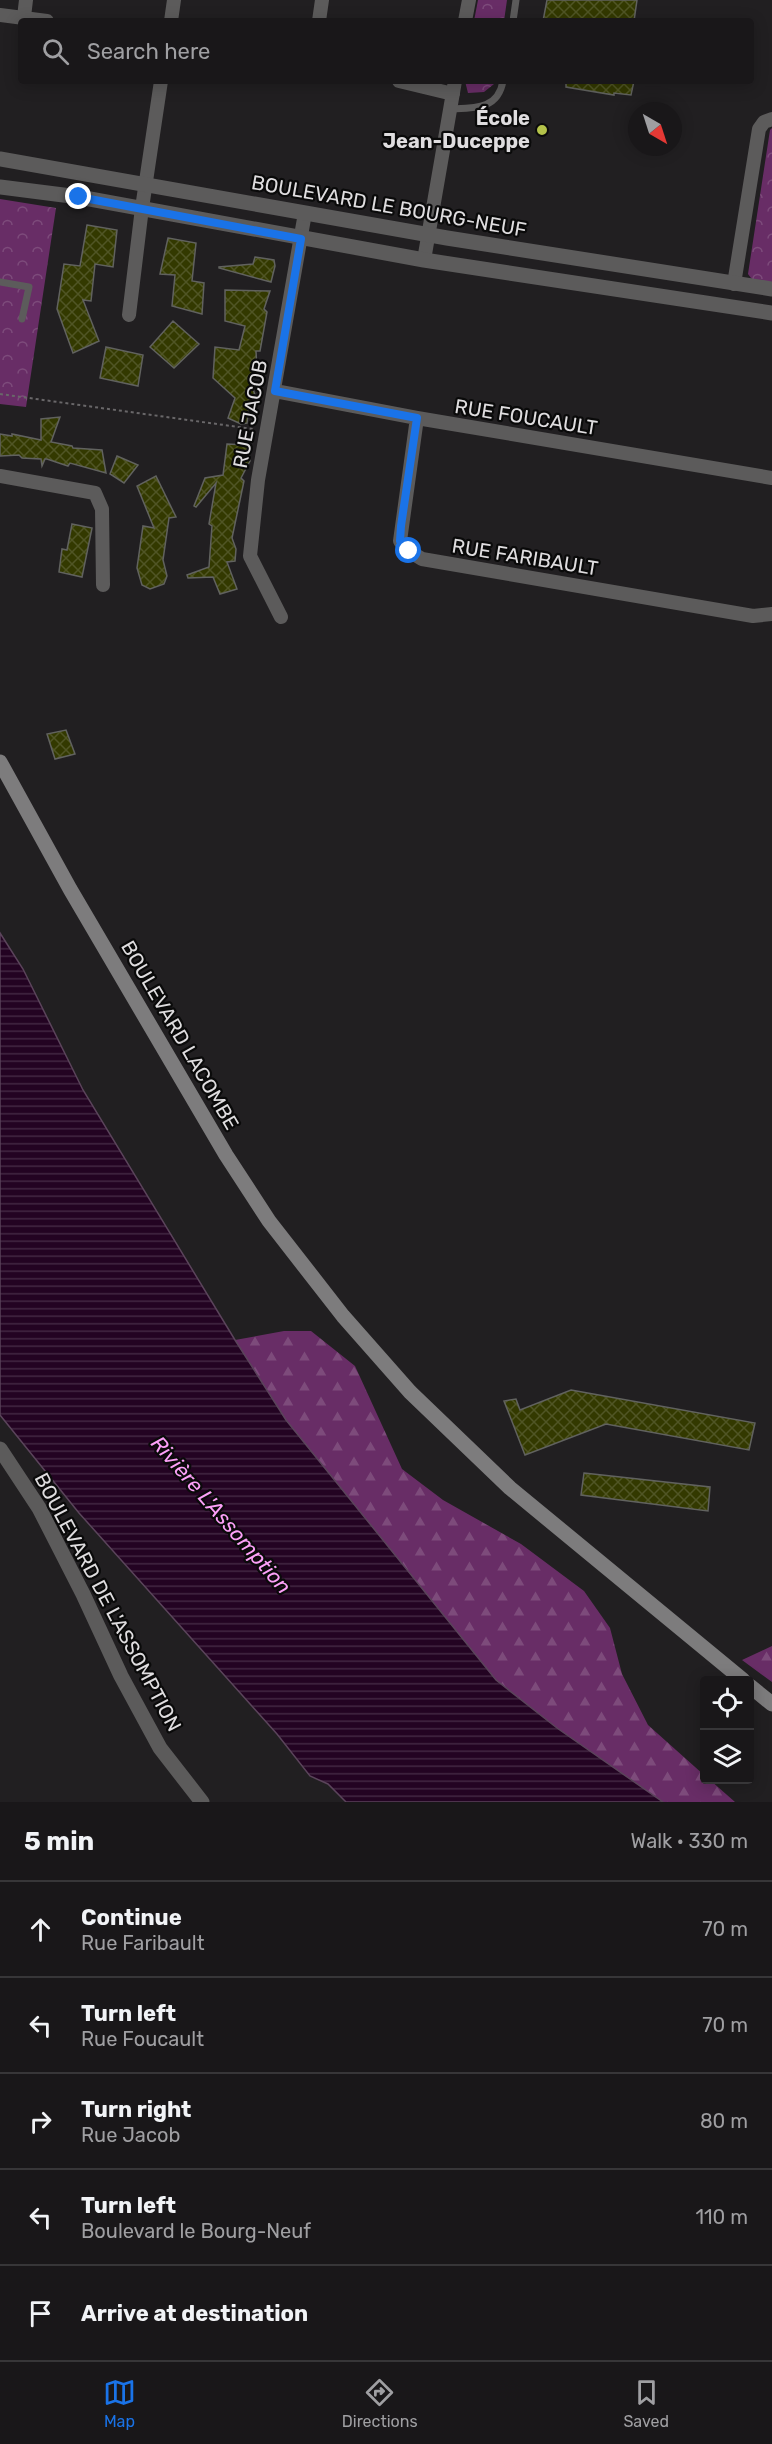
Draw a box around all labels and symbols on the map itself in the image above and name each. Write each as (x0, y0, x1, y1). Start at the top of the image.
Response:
north arrow (628, 102, 682, 156)
place label: École Jean-Duceppe (383, 106, 530, 153)
marker: École Jean-Duceppe (535, 123, 549, 137)
street label: BOULEVARD LE BOURG-NEUF (250, 170, 528, 242)
route end (65, 183, 91, 209)
street label: RUE JACOB (228, 358, 272, 470)
street label: RUE FOUCAULT (453, 394, 599, 440)
street label: RUE FARIBAULT (450, 534, 600, 580)
route start (395, 537, 421, 563)
street label: BOULEVARD LACOMBE (116, 936, 244, 1134)
water label: Rivière L'Assomption (146, 1431, 297, 1599)
street label: BOULEVARD DE L'ASSOMPTION (30, 1469, 186, 1735)

